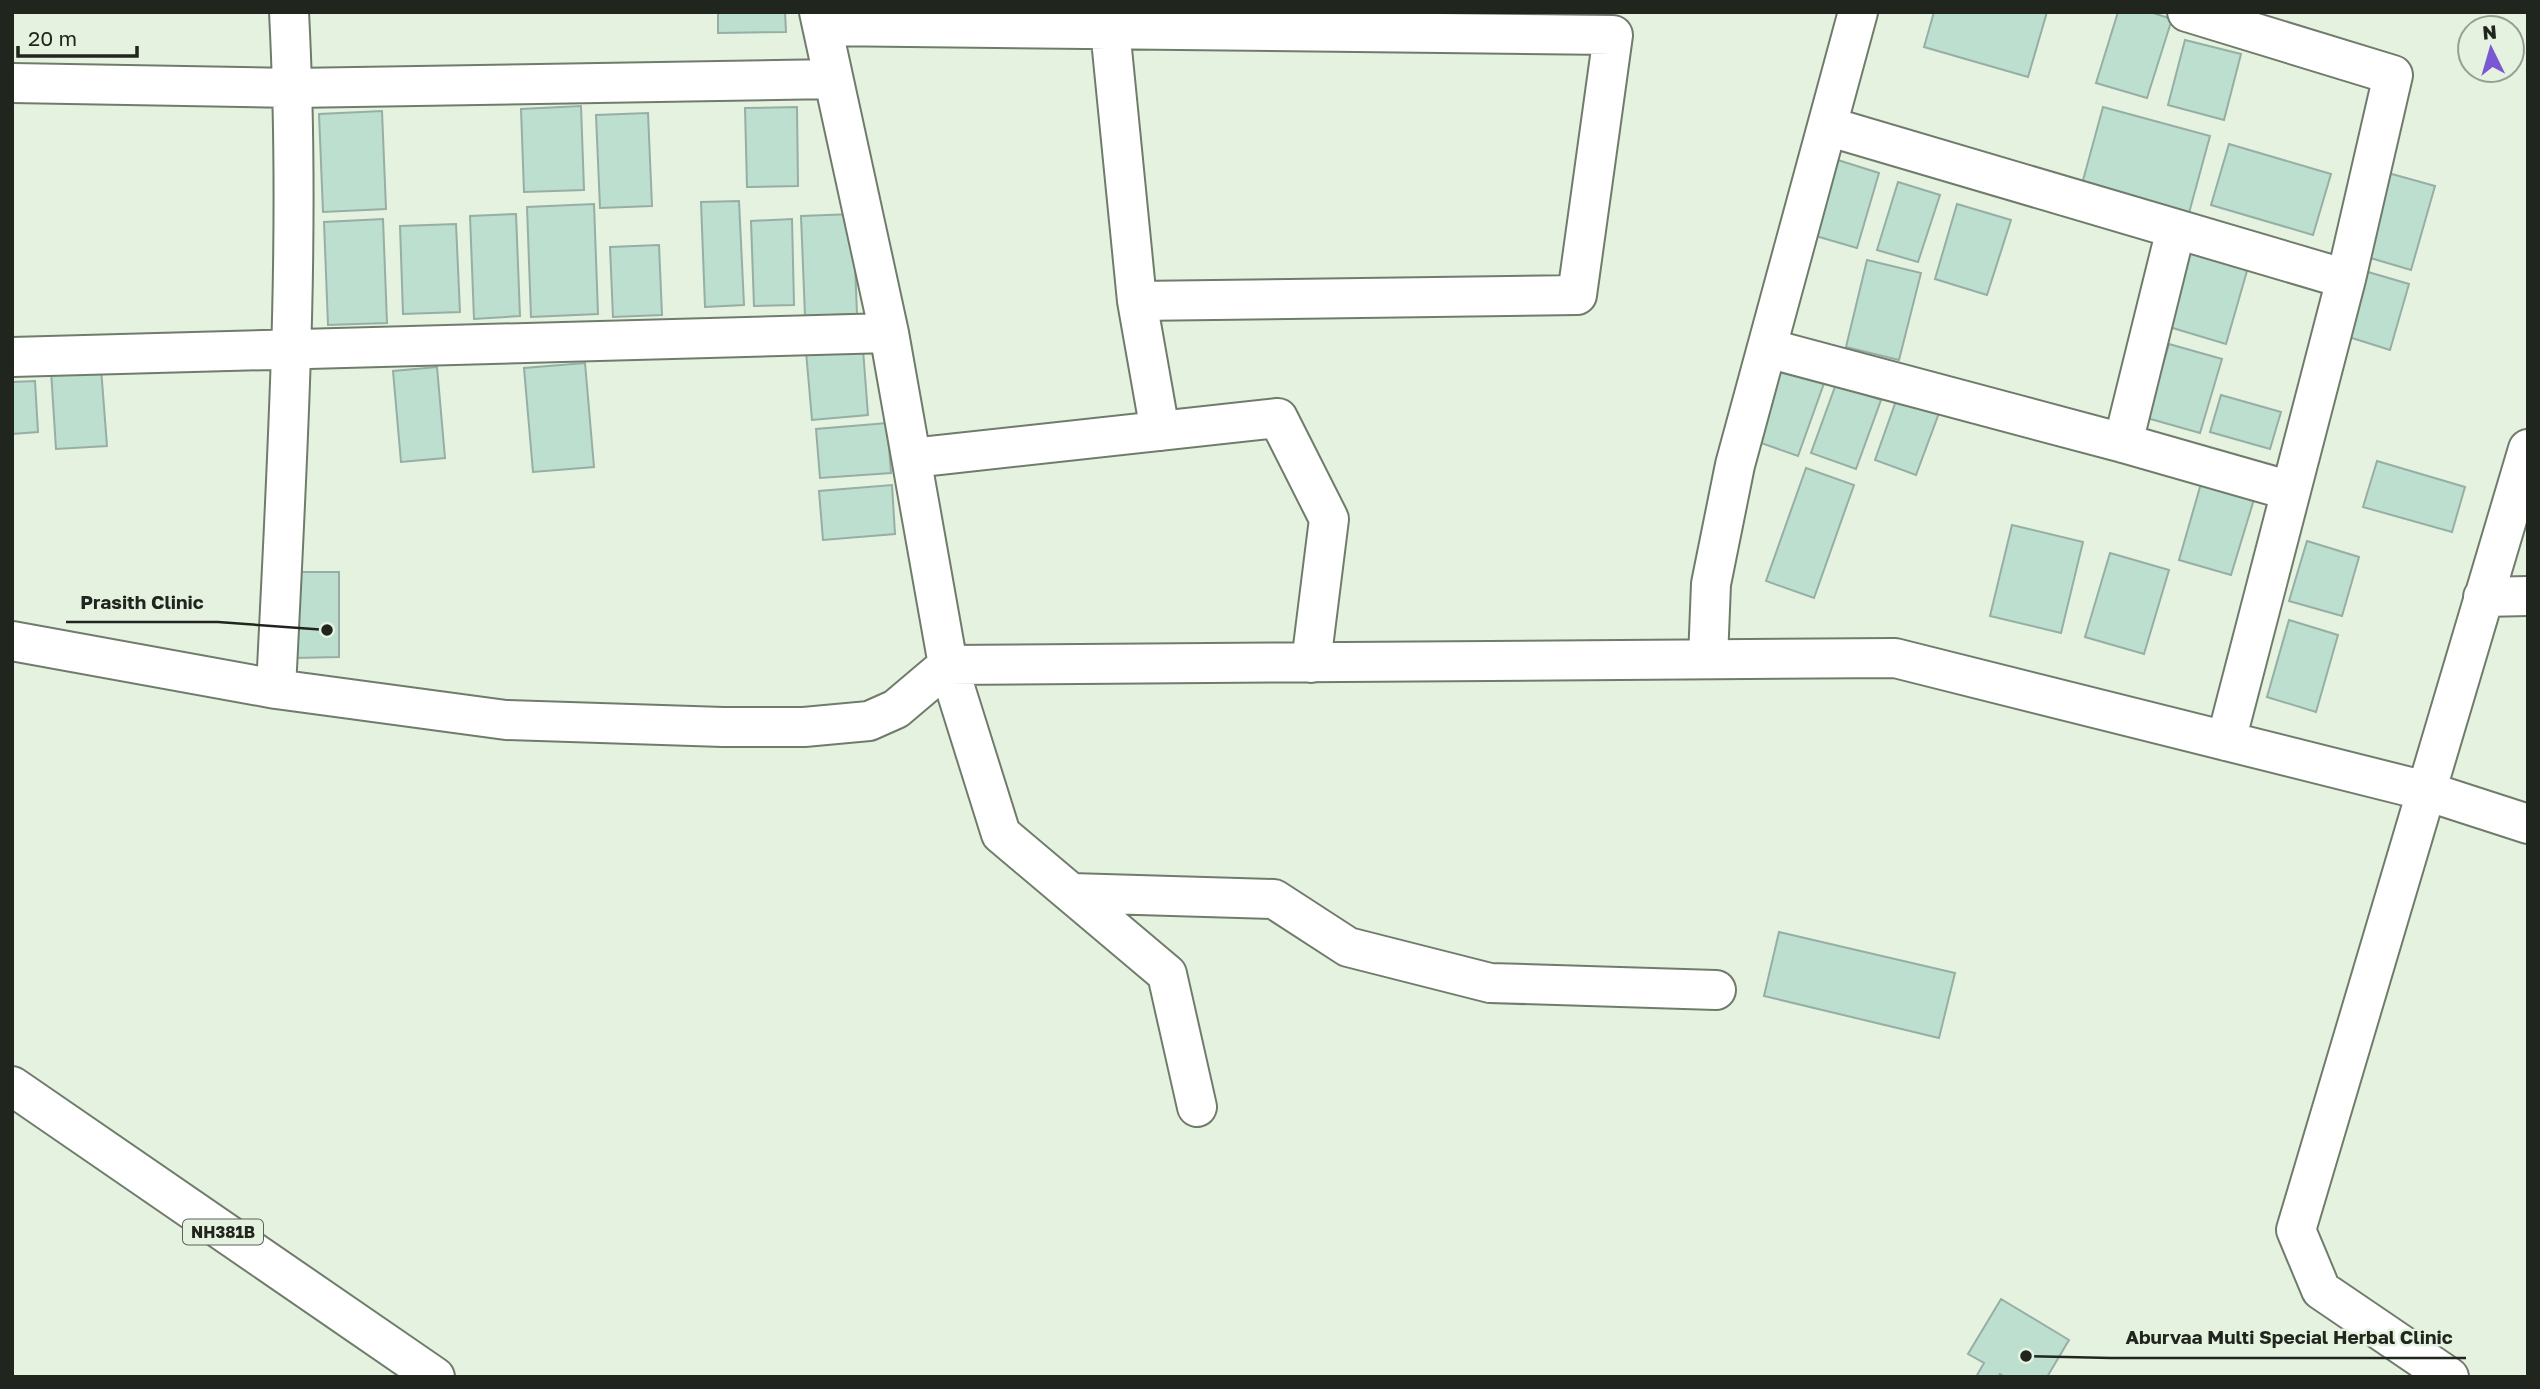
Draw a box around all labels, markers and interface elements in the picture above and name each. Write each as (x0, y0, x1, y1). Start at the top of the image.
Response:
scale bar (18, 14, 136, 58)
north arrow (2456, 14, 2526, 84)
text: N (2481, 19, 2498, 44)
text: 20 m (28, 25, 77, 51)
callout: Prasith Clinic (66, 582, 218, 622)
text: Prasith Clinic (80, 590, 204, 613)
road number: NH381B (183, 1220, 263, 1244)
callout: Aburvaa Multi Special Herbal Clinic (2111, 1318, 2466, 1358)
text: Aburvaa Multi Special Herbal Clinic (2125, 1325, 2453, 1348)

